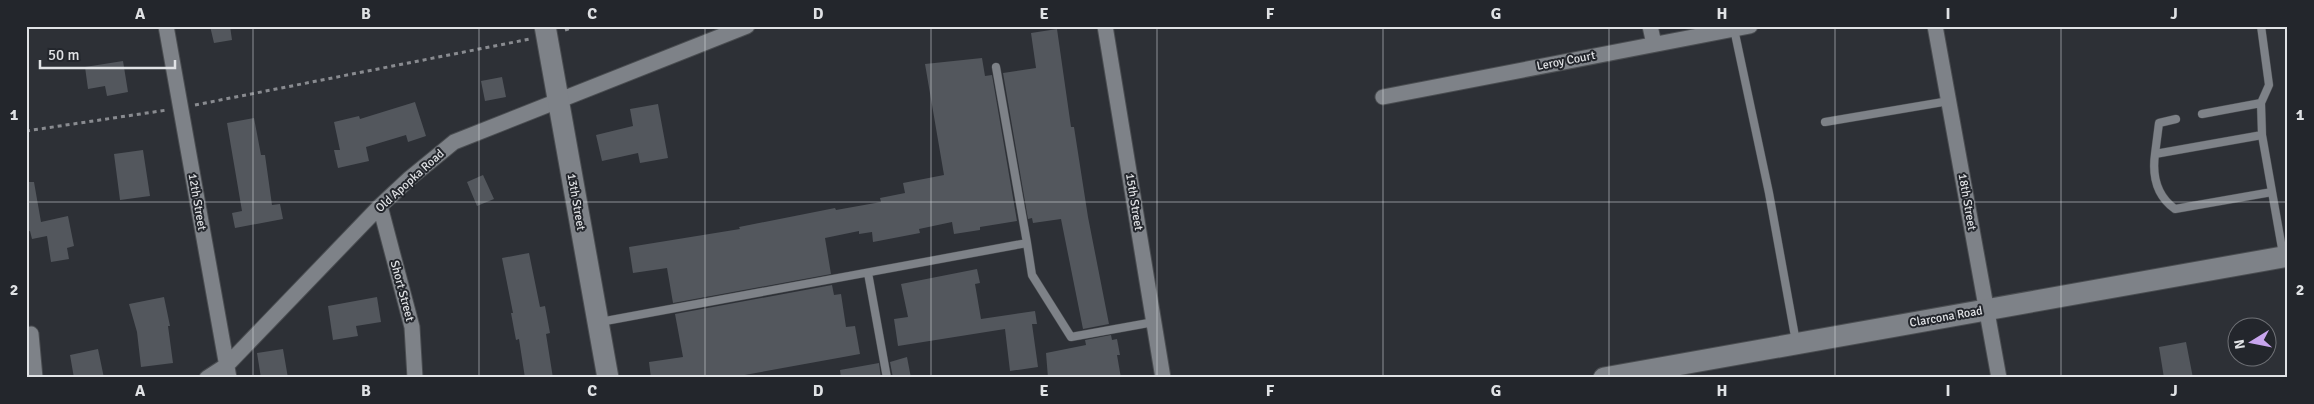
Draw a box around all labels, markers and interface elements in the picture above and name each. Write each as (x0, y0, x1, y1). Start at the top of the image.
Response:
text: A (135, 4, 146, 24)
text: B (361, 4, 371, 24)
text: C (587, 4, 597, 24)
text: D (813, 4, 824, 24)
text: E (1039, 4, 1049, 24)
text: F (1266, 4, 1275, 24)
text: G (1491, 4, 1501, 24)
text: H (1717, 4, 1727, 24)
text: I (1945, 4, 1951, 24)
text: J (2170, 4, 2178, 24)
scale bar (40, 38, 175, 70)
text: 50 m (48, 46, 79, 64)
street label: Leroy Court (1535, 48, 1597, 74)
text: 1 (10, 105, 19, 125)
text: 1 (2296, 105, 2305, 125)
street label: Old Apopka Road (373, 146, 447, 216)
street label: 12th Street (185, 172, 209, 232)
street label: 13th Street (564, 172, 588, 232)
street label: 15th Street (1122, 172, 1146, 232)
street label: 18th Street (1955, 172, 1979, 232)
street label: Short Street (387, 259, 417, 323)
text: 2 (10, 280, 18, 300)
text: 2 (2296, 280, 2304, 300)
street label: Clarcona Road (1908, 303, 1984, 331)
north arrow (2226, 316, 2276, 366)
text: N (2230, 338, 2249, 350)
text: A (135, 381, 146, 401)
text: B (361, 381, 371, 401)
text: C (587, 381, 597, 401)
text: D (813, 381, 824, 401)
text: E (1039, 381, 1049, 401)
text: F (1266, 381, 1275, 401)
text: G (1491, 381, 1501, 401)
text: H (1717, 381, 1727, 401)
text: I (1945, 381, 1951, 401)
text: J (2170, 381, 2178, 401)

